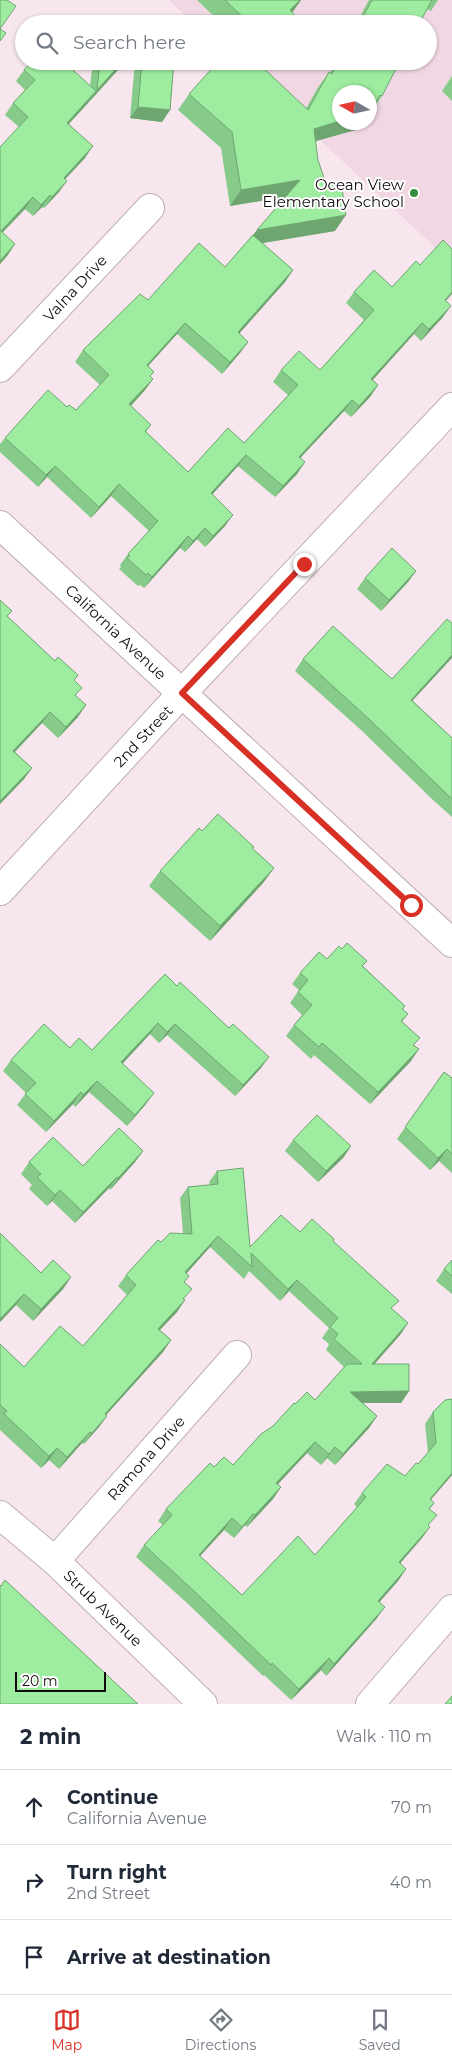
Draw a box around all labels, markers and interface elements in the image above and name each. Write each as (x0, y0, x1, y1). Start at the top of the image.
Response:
search box (15, 15, 437, 70)
icon: search (33, 29, 61, 57)
text: Search here (73, 31, 186, 54)
north arrow (332, 85, 377, 130)
place label: Ocean View Elementary School (263, 175, 405, 211)
marker: Ocean View Elementary School (408, 187, 420, 199)
street label: Valna Drive (39, 251, 111, 325)
route end (293, 553, 316, 576)
street label: California Avenue (62, 580, 170, 684)
street label: 2nd Street (109, 701, 177, 771)
route start (400, 894, 423, 917)
street label: Ramona Drive (103, 1412, 189, 1504)
street label: Strub Avenue (60, 1566, 146, 1650)
scale bar (15, 1669, 106, 1692)
text: 20 m (22, 1672, 58, 1690)
text: 2 min (20, 1724, 81, 1749)
text: Walk · 110 m (336, 1727, 432, 1746)
text: Continue (67, 1786, 158, 1809)
icon: ahead (20, 1793, 48, 1821)
text: 70 m (391, 1798, 432, 1817)
text: California Avenue (67, 1809, 207, 1828)
text: Turn right (67, 1861, 167, 1884)
icon: right (20, 1868, 48, 1896)
text: 40 m (390, 1873, 432, 1892)
text: 2nd Street (67, 1884, 150, 1903)
icon: arrive (20, 1943, 48, 1971)
text: Arrive at destination (67, 1946, 271, 1969)
tab: Map (51, 2006, 82, 2054)
tab: Directions (185, 2006, 256, 2054)
tab: Saved (359, 2006, 401, 2054)

